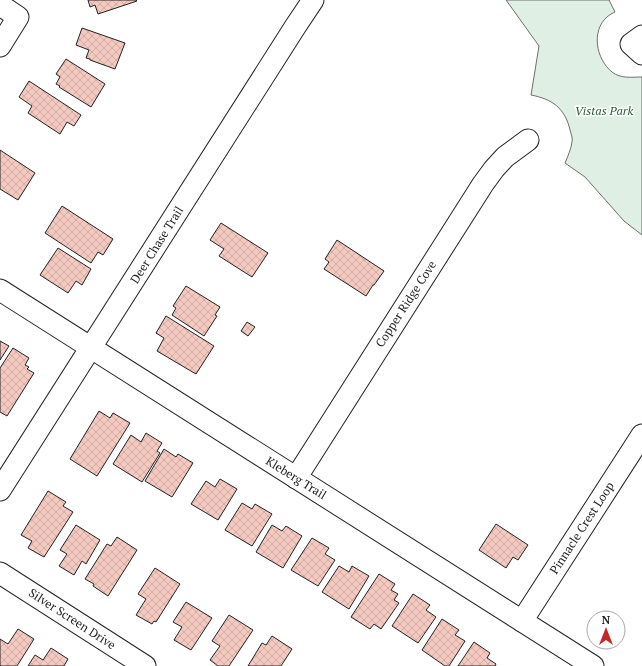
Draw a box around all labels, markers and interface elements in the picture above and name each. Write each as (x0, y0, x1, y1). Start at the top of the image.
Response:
park label: Vistas Park (575, 103, 633, 118)
street label: Deer Chase Trail (127, 203, 186, 286)
street label: Copper Ridge Cove (372, 258, 439, 350)
street label: Kleberg Trail (263, 453, 330, 502)
street label: Pinnacle Crest Loop (546, 479, 617, 577)
street label: Silver Screen Drive (26, 585, 118, 652)
north arrow (586, 610, 626, 650)
text: N (602, 613, 611, 627)

